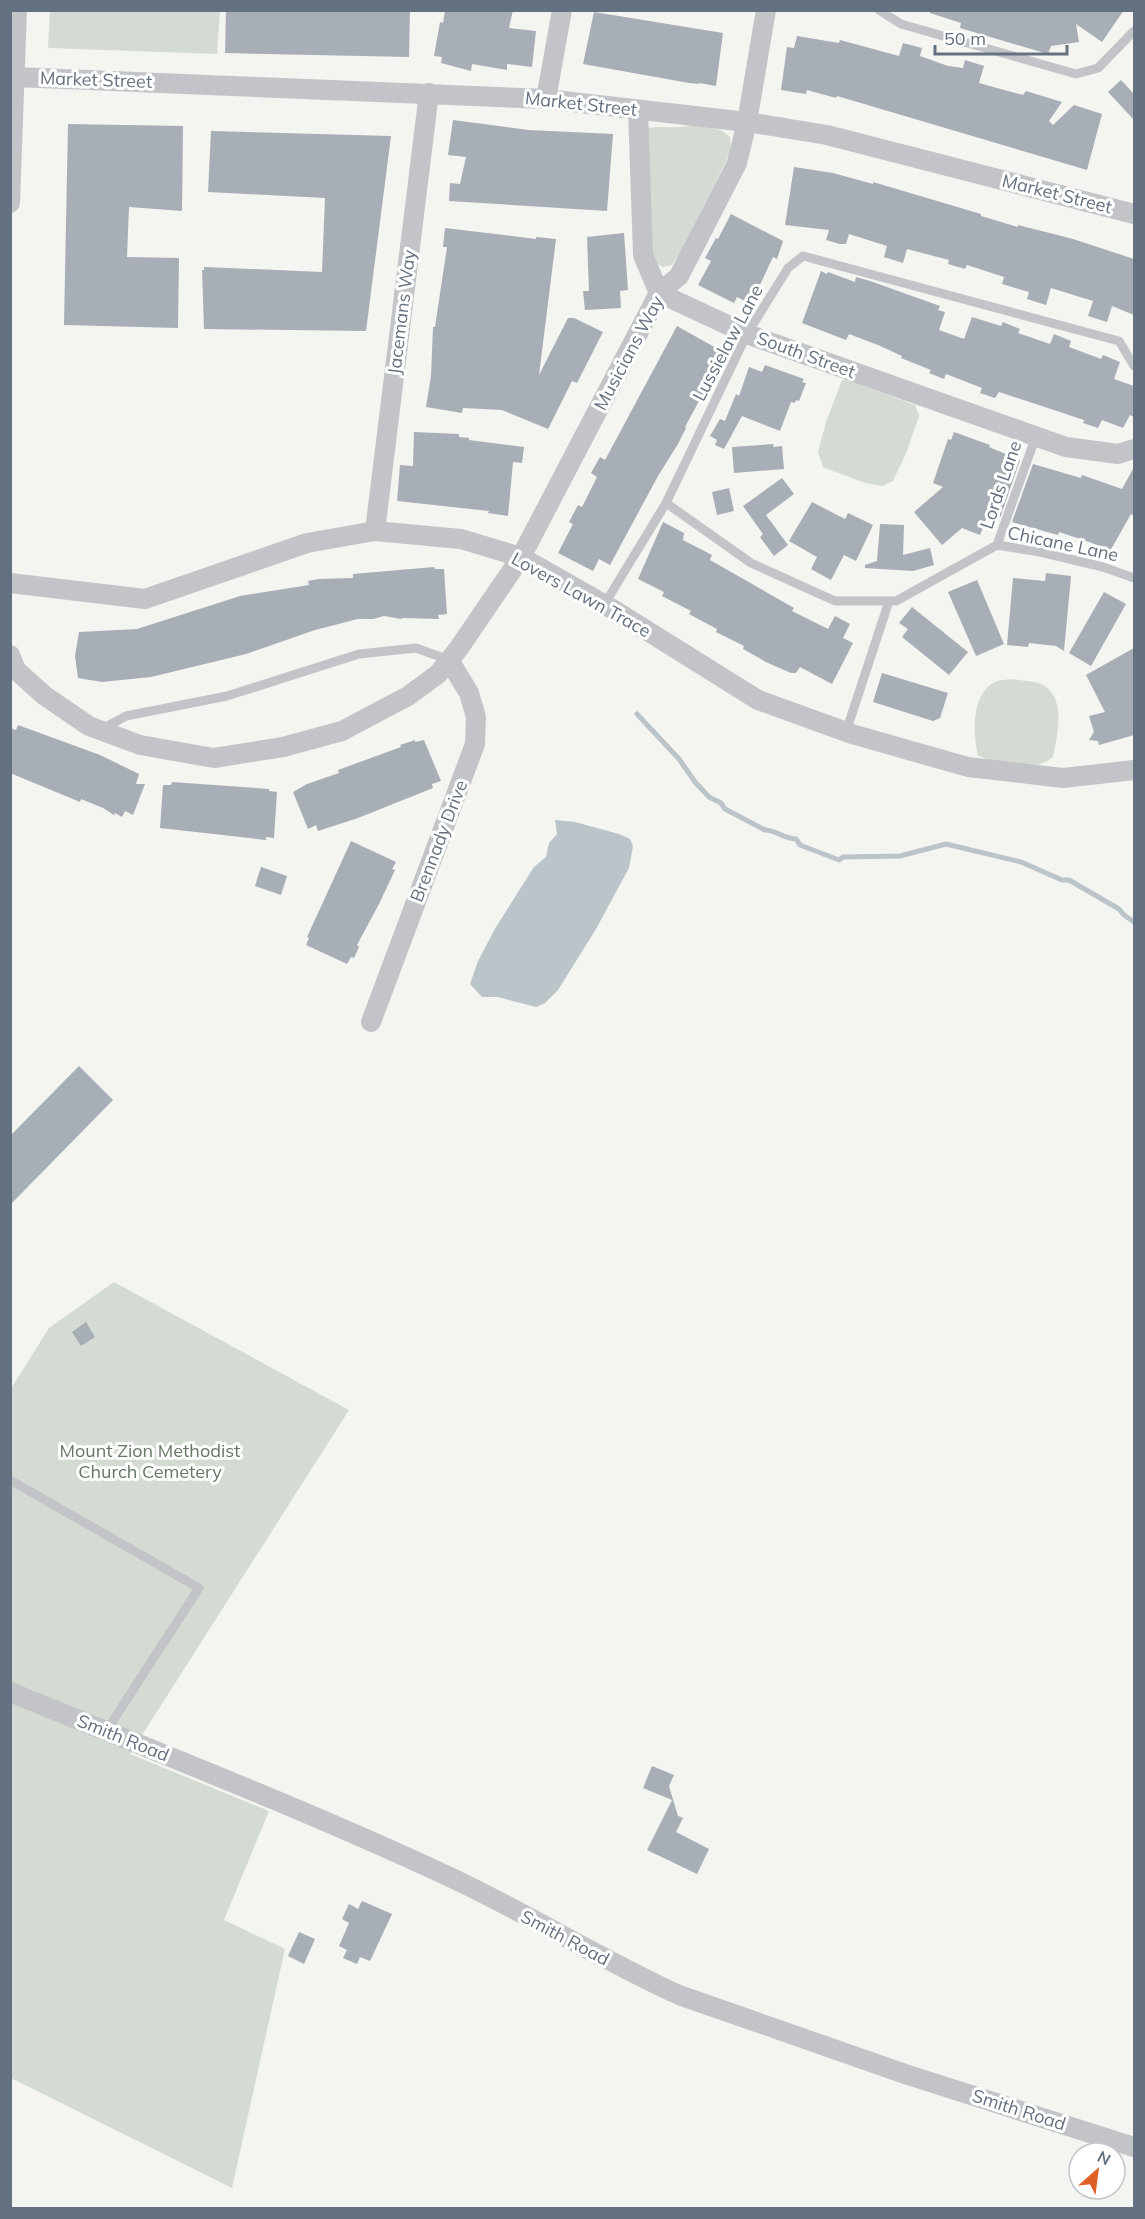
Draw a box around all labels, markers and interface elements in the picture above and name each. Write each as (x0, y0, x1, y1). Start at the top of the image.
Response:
scale bar (935, 18, 1067, 56)
text: 50 m (944, 27, 986, 50)
street label: Market Street (39, 66, 153, 93)
street label: Market Street (524, 86, 638, 121)
street label: Market Street (1000, 169, 1114, 218)
street label: Jacemans Way (382, 248, 421, 376)
street label: Lussielaw Lane (687, 281, 768, 405)
street label: Musicians Way (589, 291, 669, 414)
street label: South Street (754, 326, 859, 383)
street label: Lords Lane (975, 438, 1026, 532)
street label: Chicane Lane (1006, 521, 1121, 566)
street label: Lovers Lawn Trace (508, 547, 655, 642)
street label: Brennady Drive (405, 777, 472, 905)
park label: Mount Zion Methodist Church Cemetery (60, 1439, 240, 1483)
street label: Smith Road (74, 1709, 172, 1766)
street label: Smith Road (517, 1905, 613, 1970)
street label: Smith Road (969, 2084, 1069, 2135)
north arrow (1067, 2141, 1127, 2201)
text: N (1094, 2146, 1114, 2169)

